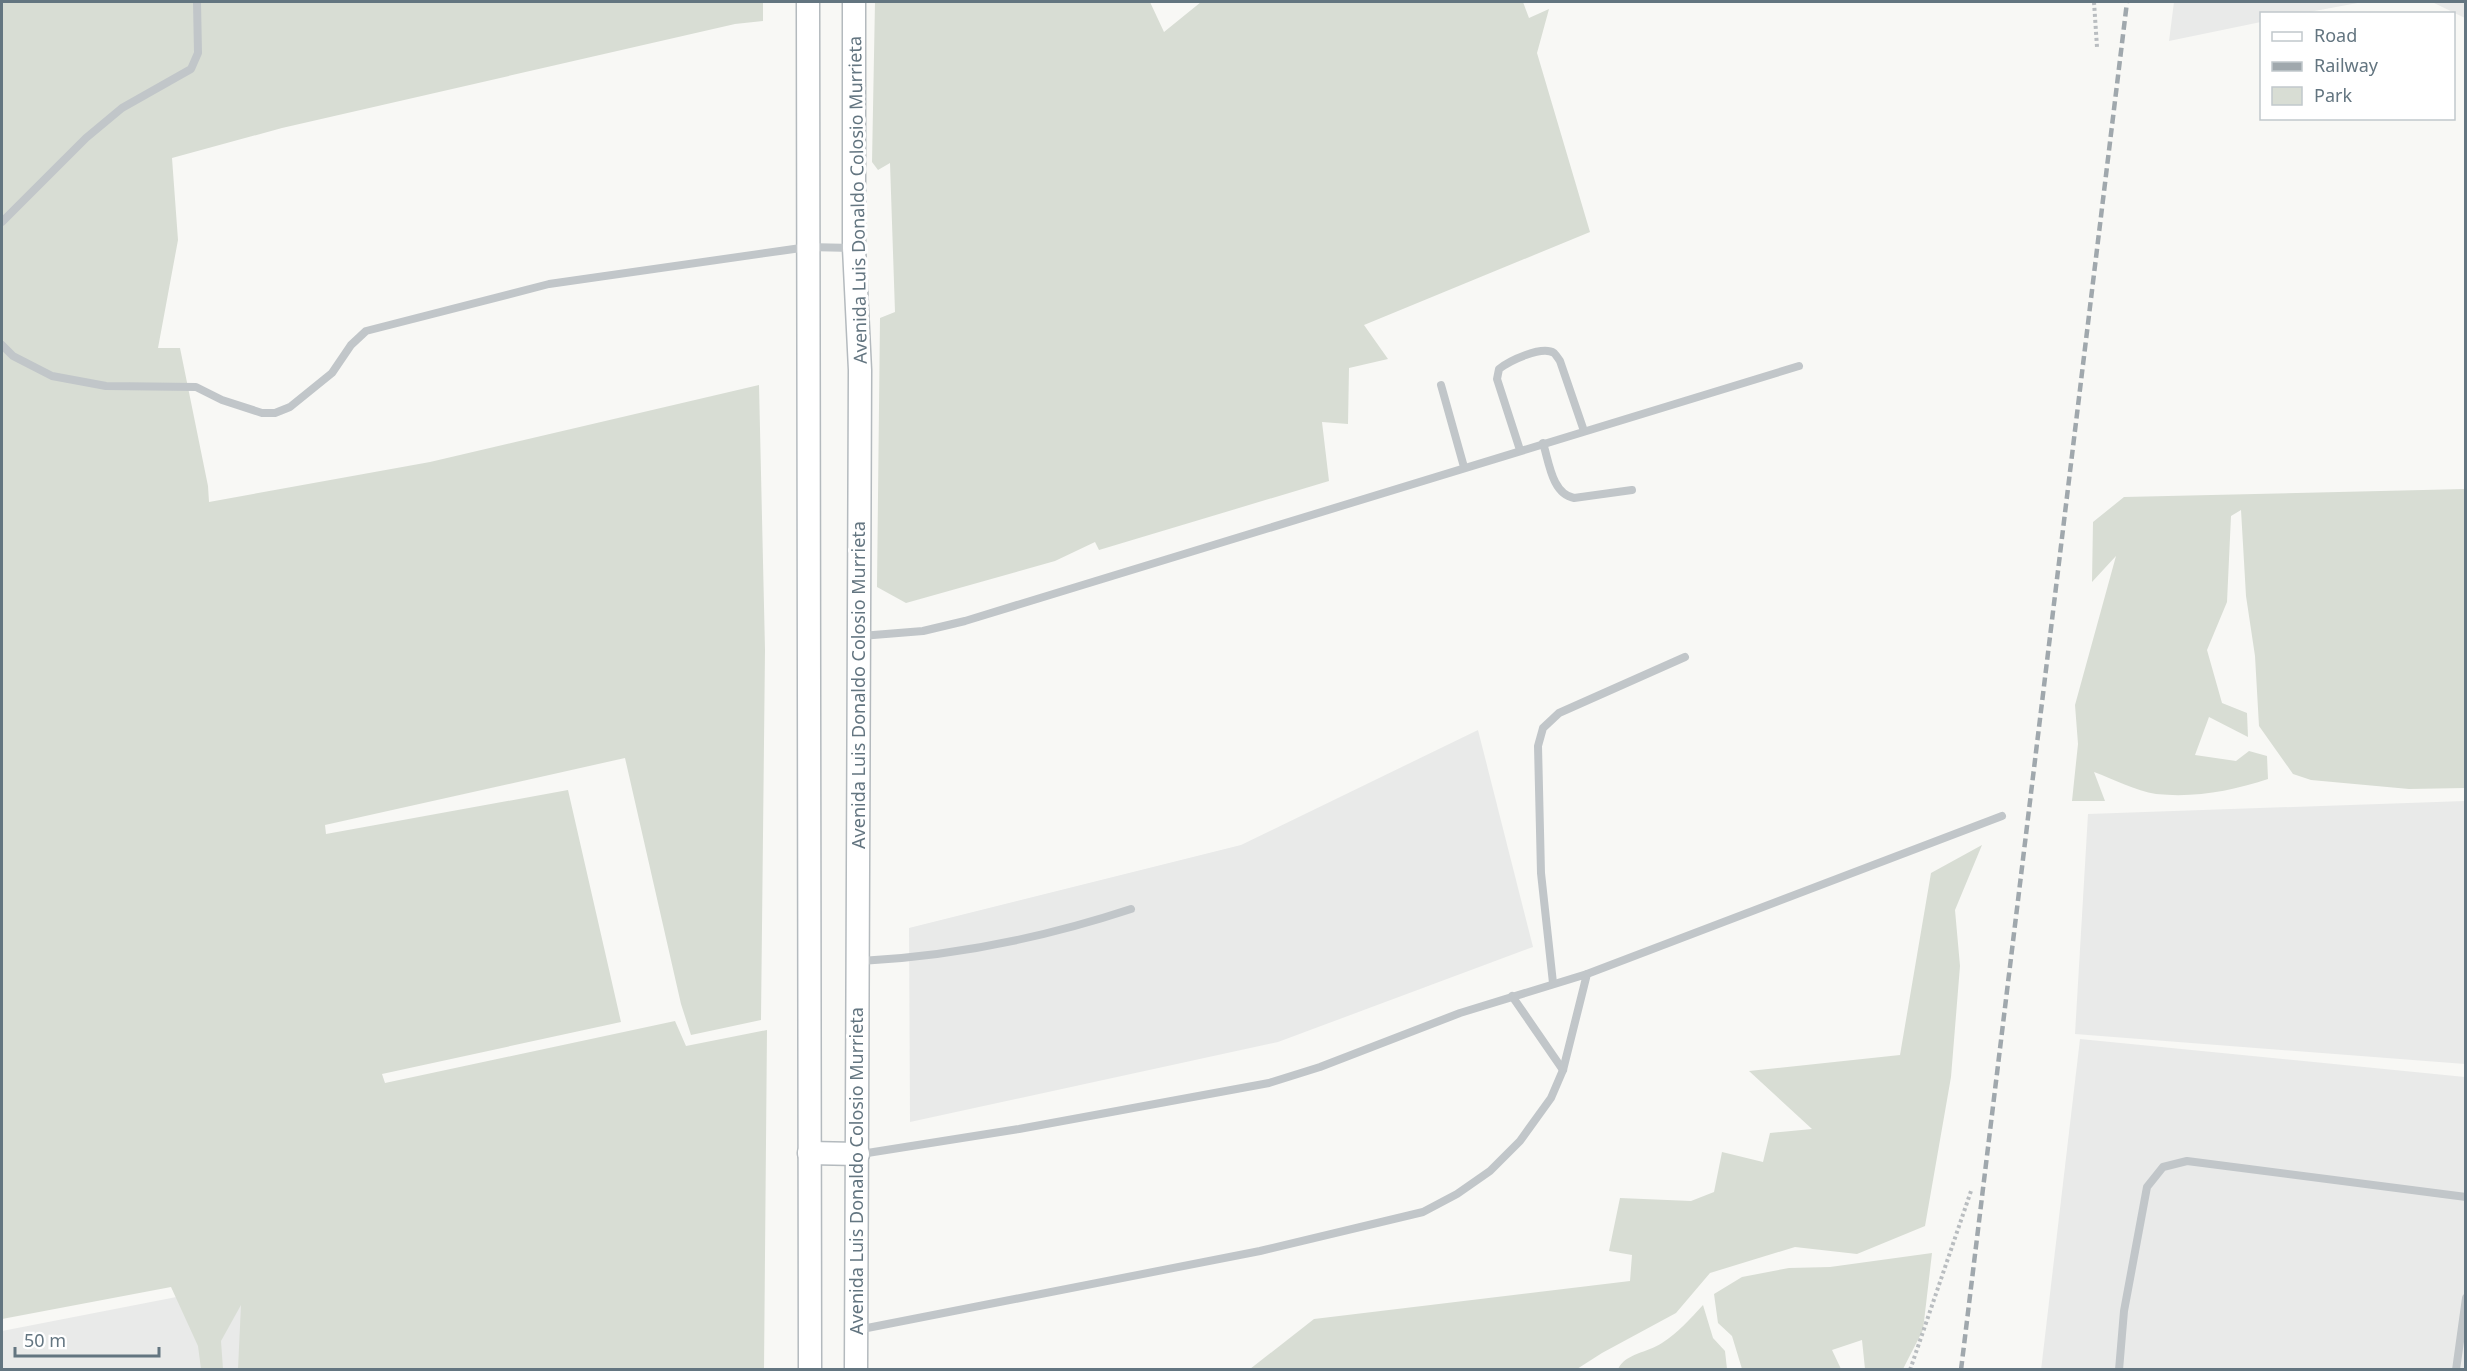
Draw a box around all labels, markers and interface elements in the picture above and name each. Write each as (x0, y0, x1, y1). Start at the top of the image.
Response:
legend (2260, 12, 2455, 120)
text: Road (2314, 23, 2357, 47)
street label: Avenida Luis Donaldo Colosio Murrieta (842, 36, 872, 364)
text: Railway (2314, 53, 2379, 77)
text: Park (2314, 83, 2352, 107)
street label: Avenida Luis Donaldo Colosio Murrieta (846, 521, 870, 849)
street label: Avenida Luis Donaldo Colosio Murrieta (844, 1007, 868, 1335)
scale bar (15, 1320, 159, 1358)
text: 50 m (24, 1328, 66, 1352)

